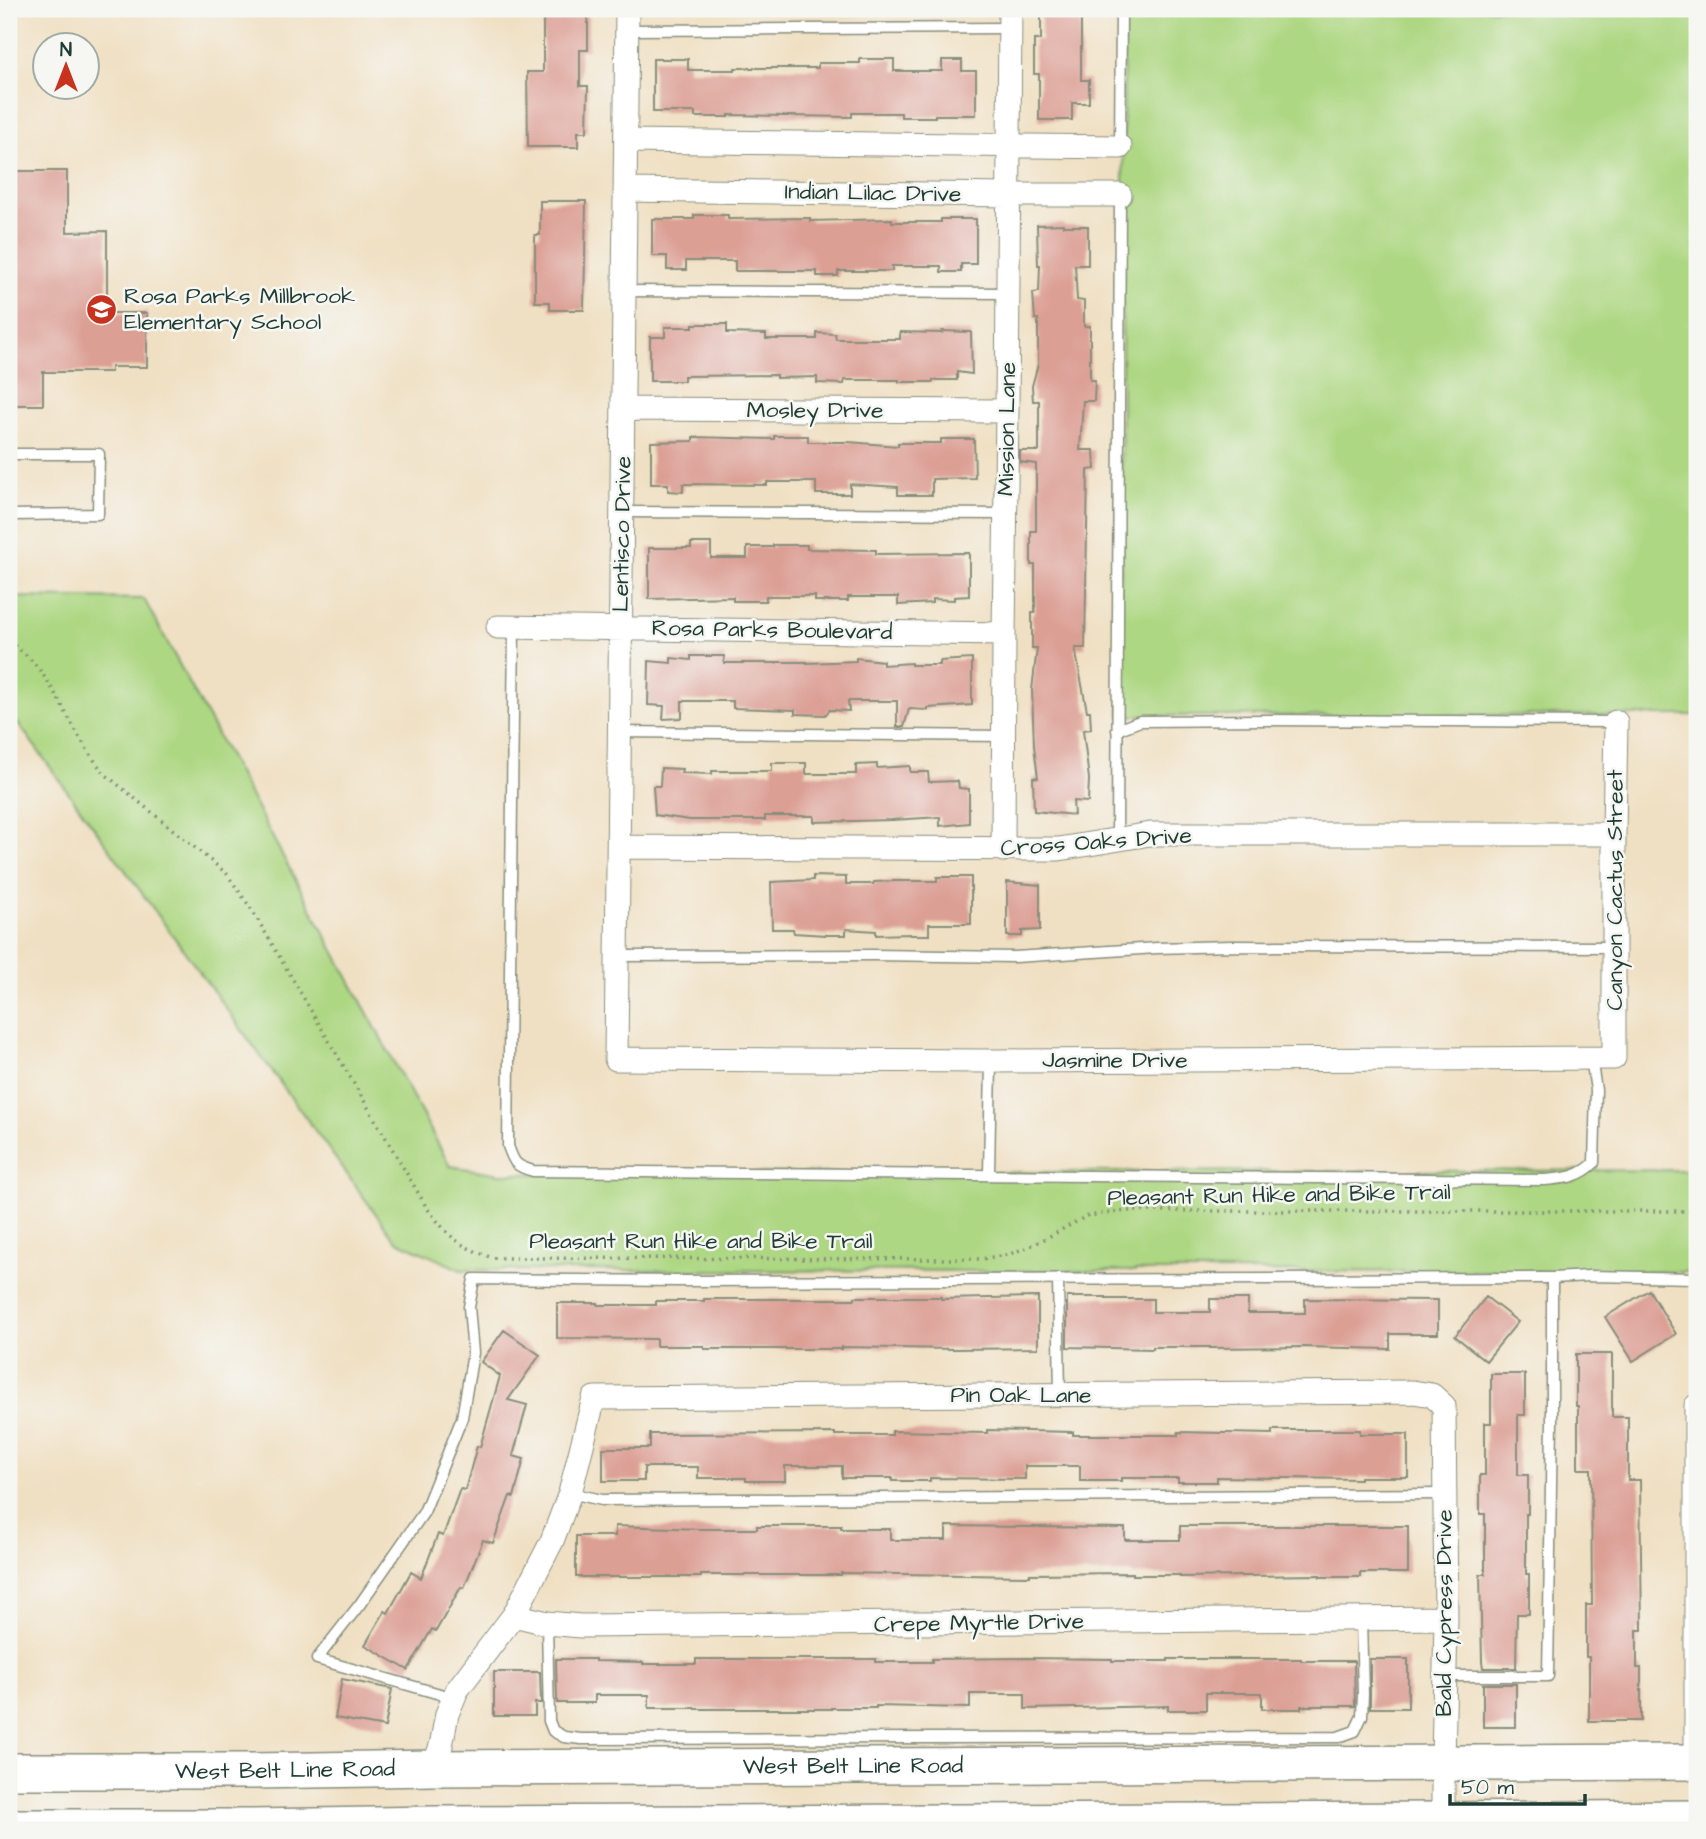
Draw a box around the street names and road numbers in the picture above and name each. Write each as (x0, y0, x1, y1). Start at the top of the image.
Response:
street label: Indian Lilac Drive (784, 175, 962, 211)
street label: Mission Lane (990, 362, 1024, 496)
street label: Mosley Drive (747, 394, 883, 427)
street label: Lentisco Drive (605, 456, 639, 612)
street label: Rosa Parks Boulevard (651, 612, 893, 648)
street label: Canyon Cactus Street (1599, 769, 1632, 1010)
street label: Cross Oaks Drive (999, 819, 1193, 865)
street label: Jasmine Drive (1042, 1044, 1188, 1076)
street label: Pleasant Run Hike and Bike Trail (1107, 1176, 1451, 1214)
street label: Pleasant Run Hike and Bike Trail (529, 1225, 873, 1257)
street label: Pin Oak Lane (951, 1379, 1091, 1411)
street label: Bald Cypress Drive (1428, 1509, 1461, 1717)
street label: Crepe Myrtle Drive (874, 1605, 1084, 1642)
street label: West Belt Line Road (743, 1749, 964, 1783)
street label: West Belt Line Road (175, 1753, 396, 1787)

